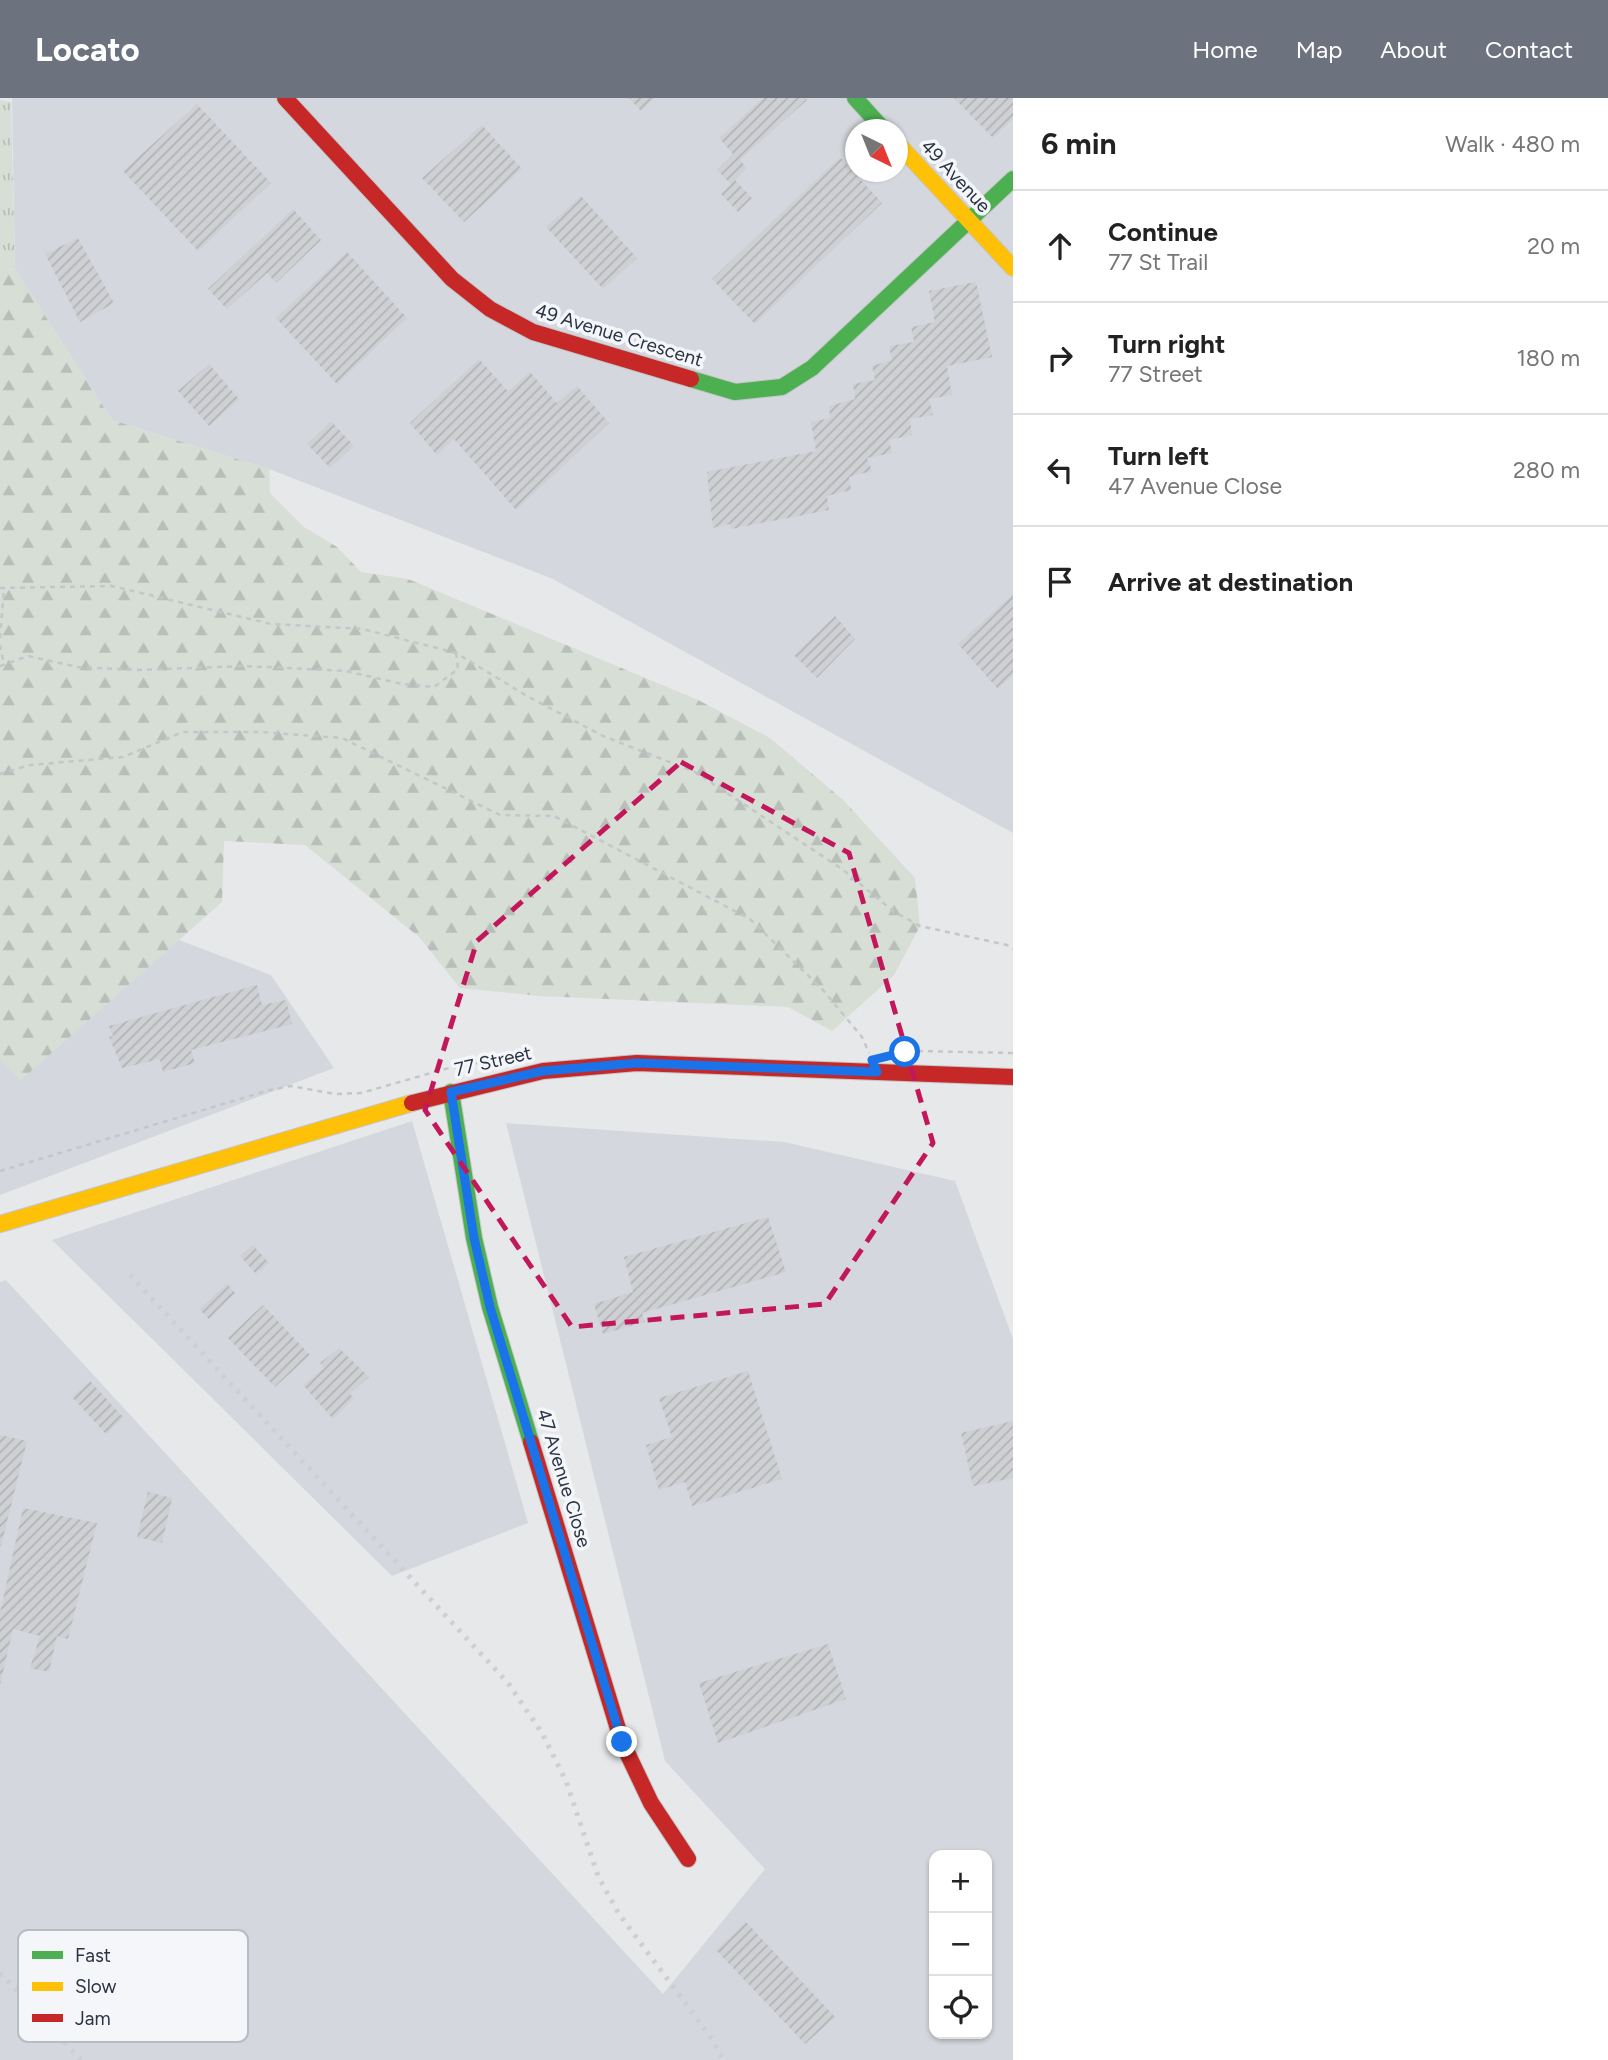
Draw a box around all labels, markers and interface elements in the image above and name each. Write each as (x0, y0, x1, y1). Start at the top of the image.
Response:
text: Locato (35, 30, 140, 69)
text: Home (1192, 35, 1258, 64)
text: Map (1296, 35, 1342, 64)
text: About (1380, 35, 1447, 64)
text: Contact (1485, 35, 1573, 64)
north arrow (845, 119, 908, 182)
text: 6 min (1041, 125, 1117, 162)
text: Walk · 480 m (1445, 130, 1580, 158)
street label: 49 Avenue (916, 135, 996, 217)
text: Continue (1108, 216, 1218, 248)
icon: ahead (1041, 227, 1079, 265)
text: 20 m (1527, 232, 1580, 260)
text: 77 St Trail (1108, 248, 1208, 276)
street label: 49 Avenue Crescent (532, 299, 706, 371)
text: Turn right (1108, 328, 1225, 360)
icon: right (1041, 339, 1079, 377)
text: 180 m (1516, 344, 1580, 372)
text: 77 Street (1108, 360, 1203, 388)
text: Turn left (1108, 440, 1209, 472)
icon: left (1041, 451, 1079, 489)
text: 280 m (1513, 456, 1580, 484)
text: 47 Avenue Close (1108, 472, 1282, 500)
icon: arrive (1041, 563, 1079, 601)
text: Arrive at destination (1108, 566, 1353, 598)
route start (889, 1036, 920, 1067)
street label: 77 Street (452, 1041, 534, 1081)
street label: 47 Avenue Close (532, 1406, 596, 1550)
route end (606, 1726, 637, 1757)
map controls (929, 1850, 992, 2039)
button: + (929, 1850, 992, 1913)
button: − (929, 1913, 992, 1976)
legend (18, 1930, 248, 2042)
text: Fast (75, 1944, 111, 1967)
text: Slow (75, 1975, 117, 1998)
button: locate (929, 1976, 992, 2039)
text: Jam (75, 2007, 111, 2030)

